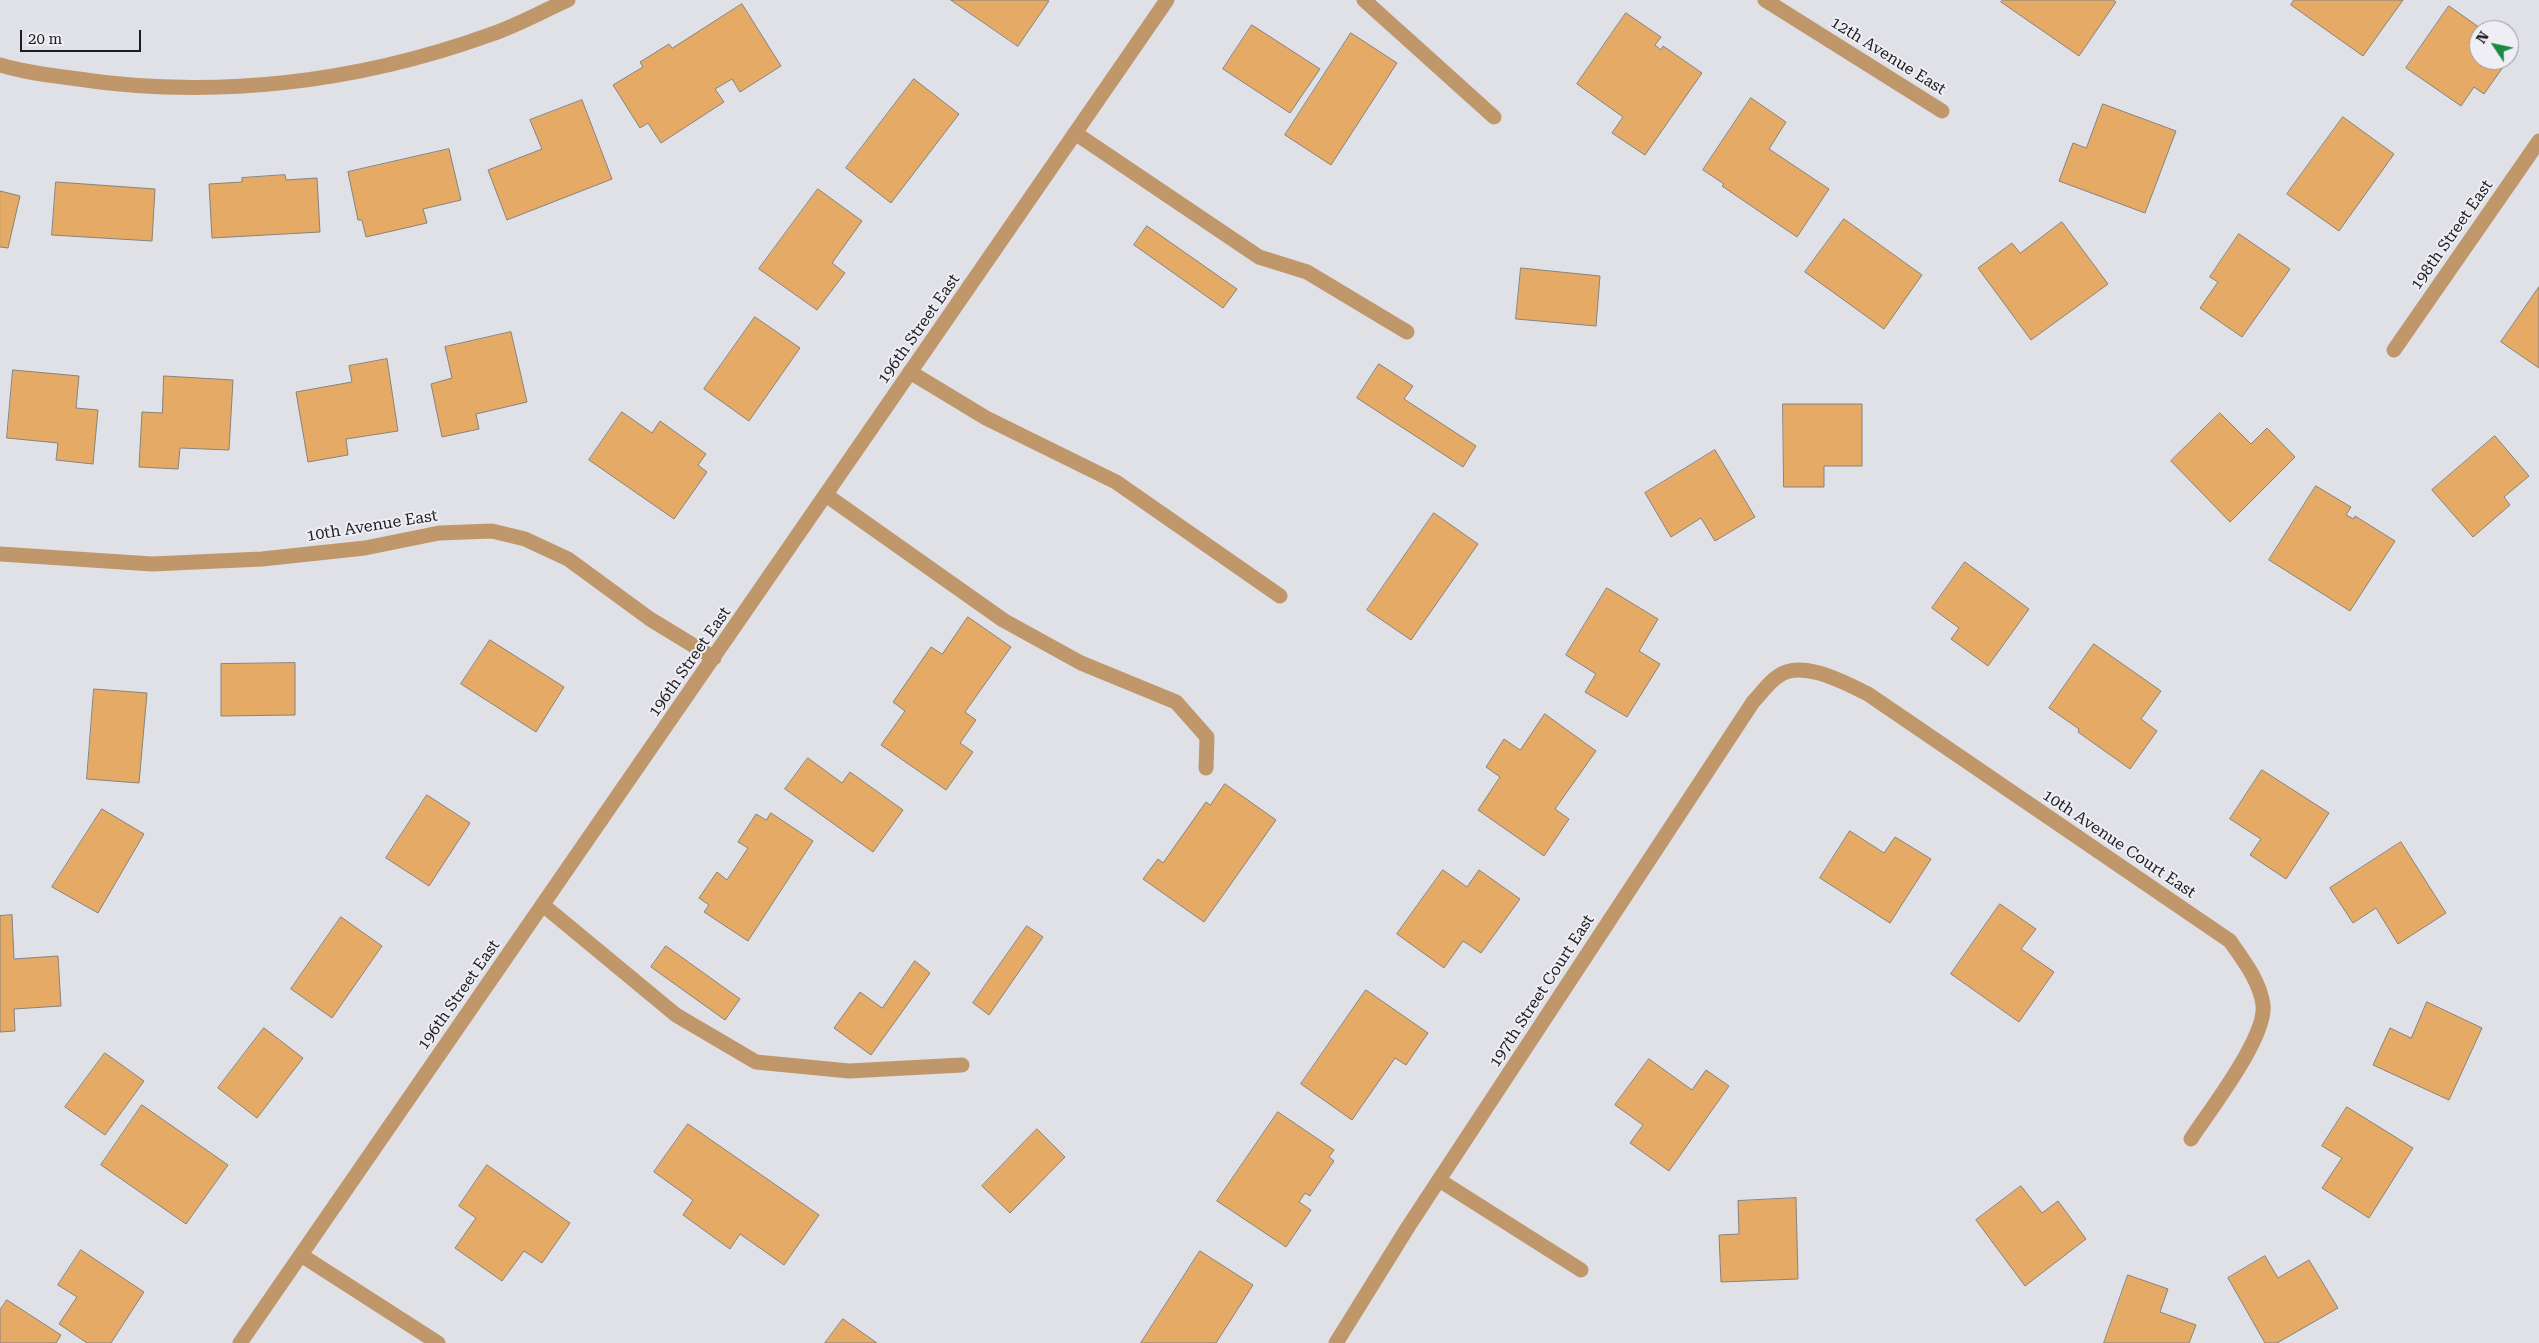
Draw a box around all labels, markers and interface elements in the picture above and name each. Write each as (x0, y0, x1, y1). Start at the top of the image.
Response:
street label: 12th Avenue East (1827, 13, 1949, 99)
scale bar (22, 20, 144, 52)
north arrow (2469, 20, 2519, 70)
text: N (2473, 28, 2492, 46)
text: 20 m (28, 30, 62, 48)
street label: 198th Street East (2407, 176, 2497, 294)
street label: 196th Street East (874, 270, 964, 388)
street label: 10th Avenue East (305, 506, 439, 546)
street label: 196th Street East (645, 603, 735, 721)
street label: 10th Avenue Court East (2039, 786, 2199, 902)
street label: 197th Street Court East (1485, 911, 1599, 1071)
street label: 196th Street East (414, 936, 504, 1054)

